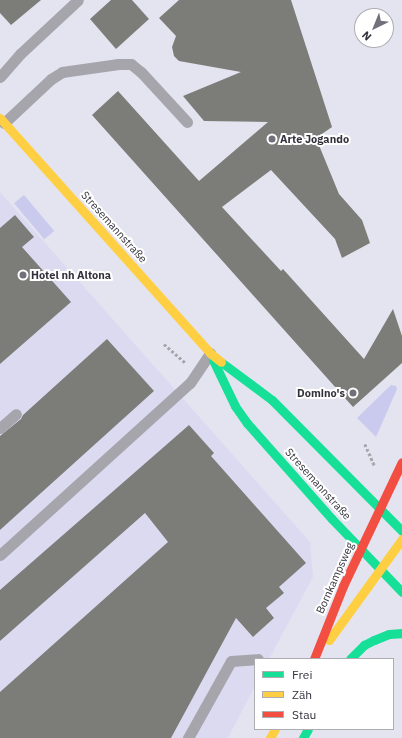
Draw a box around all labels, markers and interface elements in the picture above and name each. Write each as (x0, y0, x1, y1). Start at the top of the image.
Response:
north arrow (354, 8, 394, 48)
text: N (359, 28, 374, 44)
place label: Arte Jogando (280, 132, 349, 146)
marker: Arte Jogando (267, 134, 277, 144)
street label: Stresemannstraße (78, 188, 150, 266)
place label: Hotel nh Altona (31, 268, 111, 282)
marker: Hotel nh Altona (18, 270, 28, 280)
place label: Domino's (297, 386, 345, 400)
marker: Domino's (348, 388, 358, 398)
street label: Stresemannstraße (282, 445, 354, 523)
street label: Bornkampsweg (313, 540, 357, 616)
legend (254, 658, 394, 730)
text: Frei (292, 667, 312, 682)
text: Zäh (292, 687, 312, 702)
text: Stau (292, 707, 316, 722)

